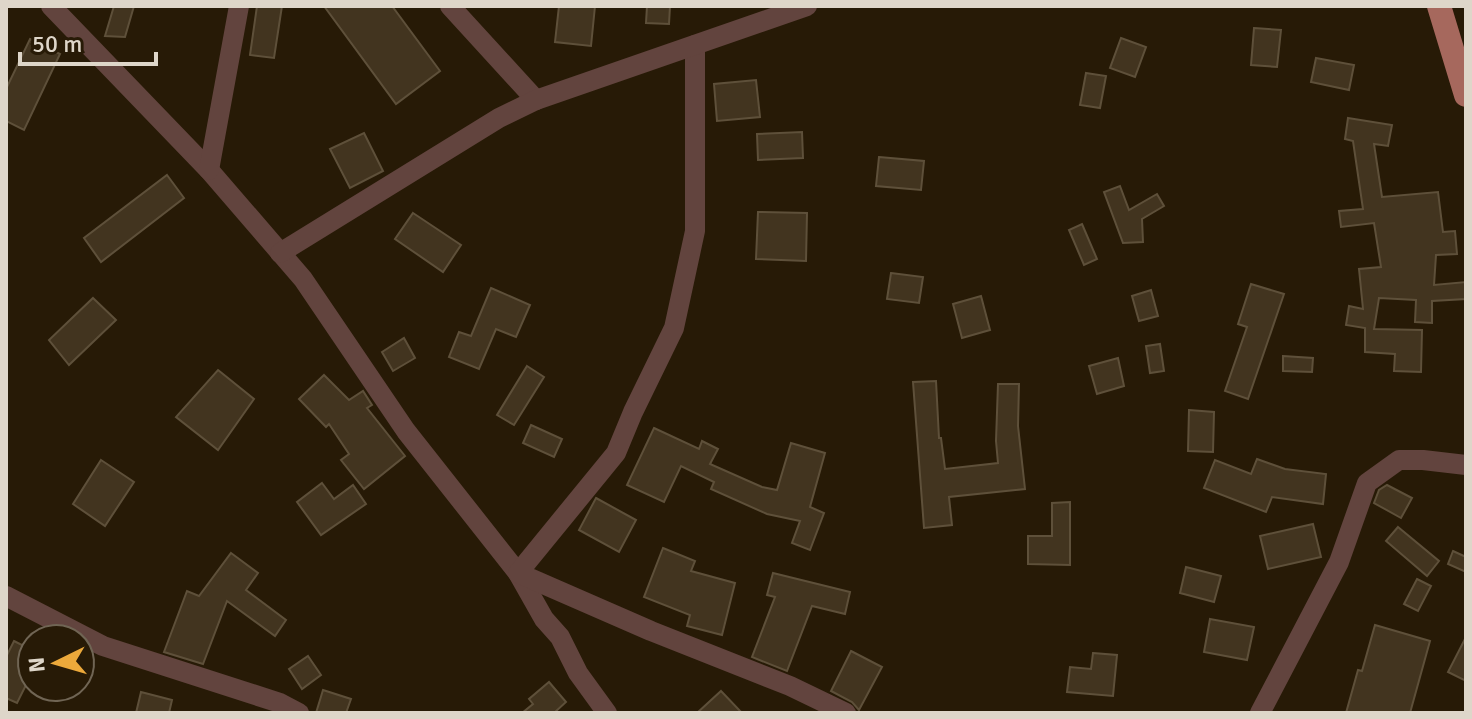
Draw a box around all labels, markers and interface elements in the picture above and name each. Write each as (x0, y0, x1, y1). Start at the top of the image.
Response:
scale bar (20, 16, 156, 66)
text: 50 m (32, 29, 82, 59)
north arrow (16, 623, 96, 703)
text: N (22, 656, 51, 674)

